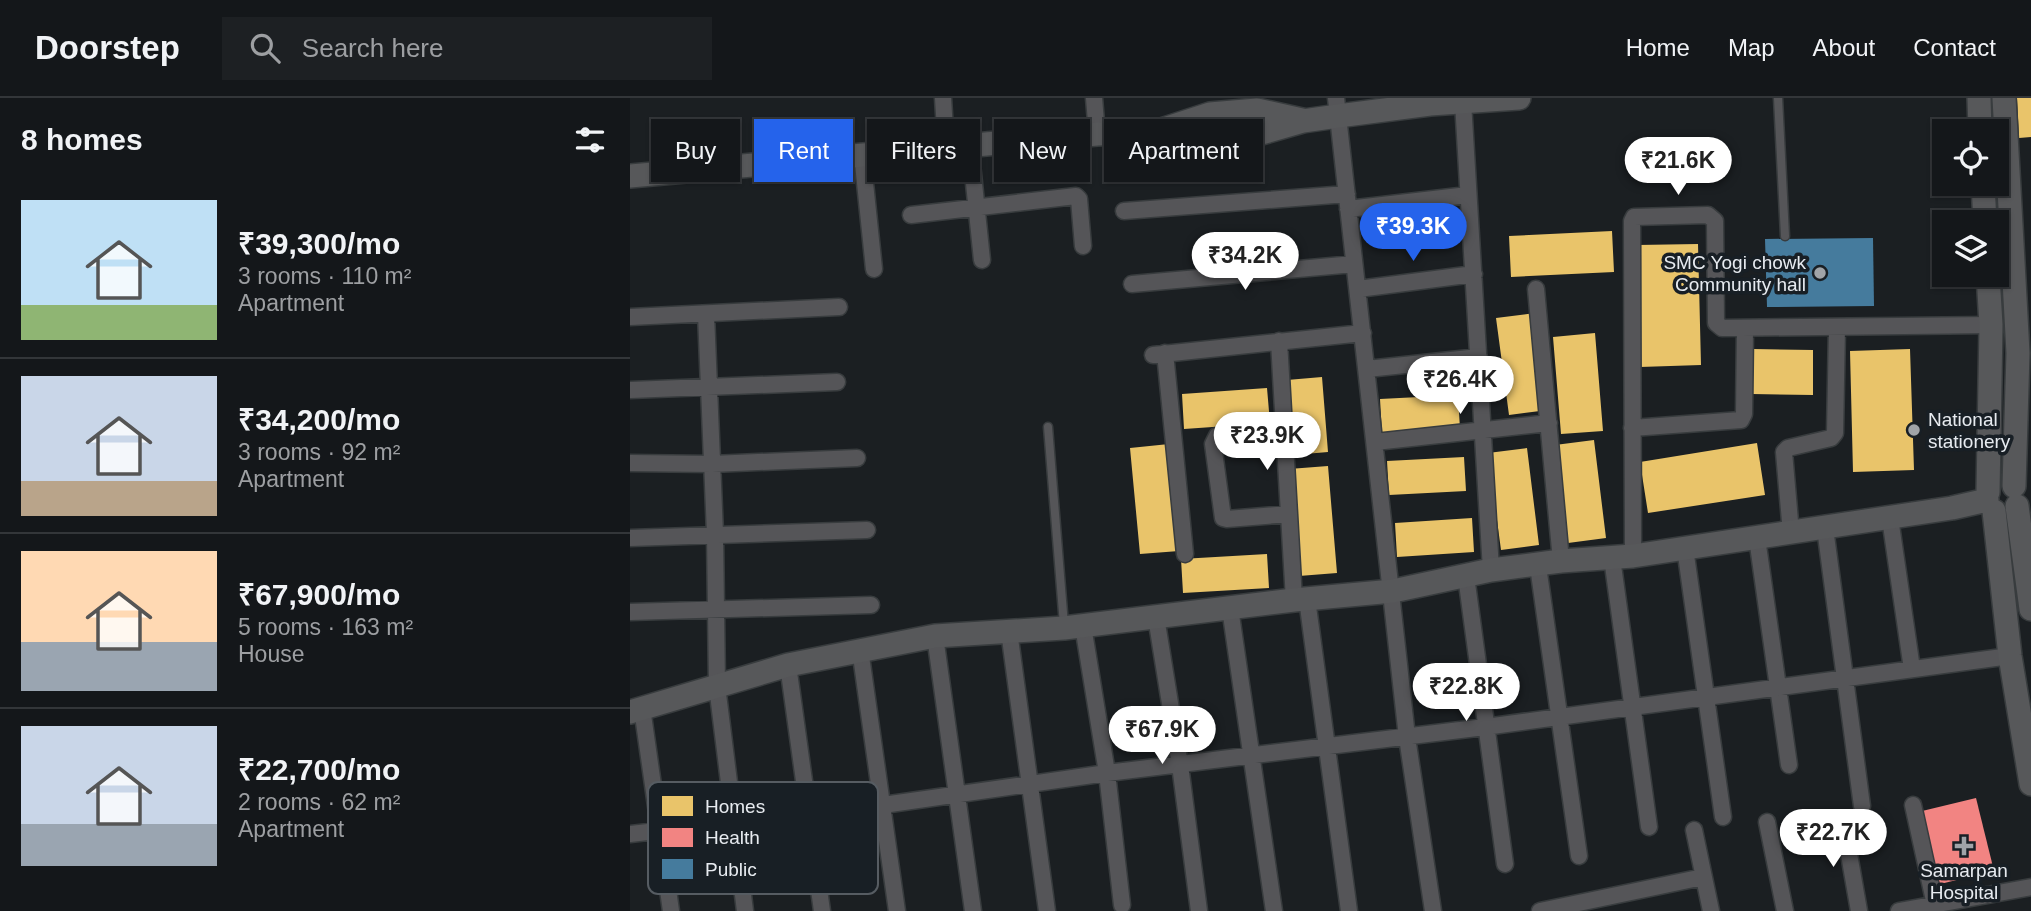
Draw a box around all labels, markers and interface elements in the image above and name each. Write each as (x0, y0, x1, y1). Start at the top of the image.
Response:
search box (222, 17, 712, 80)
text: Doorstep (35, 29, 180, 66)
icon: search (246, 29, 284, 67)
text: Search here (302, 33, 444, 63)
text: Home (1626, 34, 1690, 61)
text: Map (1728, 34, 1775, 61)
text: About (1813, 34, 1875, 61)
text: Contact (1913, 34, 1996, 61)
chip: Buy (651, 119, 740, 182)
chip: Rent (754, 119, 853, 182)
chip: Filters (867, 119, 980, 182)
chip: New (994, 119, 1090, 182)
chip: Apartment (1104, 119, 1263, 182)
map controls (1932, 119, 2009, 287)
button: locate (1932, 119, 2009, 196)
icon: filters (571, 121, 609, 159)
text: 8 homes (21, 123, 143, 156)
pin: ₹21.6K (1621, 138, 1735, 197)
text: ₹21.6K (1641, 147, 1715, 173)
pin: ₹39.3K (1356, 204, 1470, 263)
button: layers (1932, 210, 2009, 287)
text: ₹39.3K (1376, 213, 1450, 239)
text: ₹39,300/mo (238, 227, 400, 260)
icon: home (77, 228, 161, 312)
pin: ₹34.2K (1188, 232, 1302, 292)
text: ₹34.2K (1208, 242, 1282, 268)
place label: SMC Yogi chowk Community hall (1663, 252, 1806, 295)
text: 3 rooms · 110 m² (238, 263, 411, 289)
marker: SMC Yogi chowk Community hall (1812, 265, 1828, 281)
text: Apartment (238, 290, 344, 316)
pin: ₹26.4K (1403, 356, 1517, 416)
text: ₹26.4K (1423, 366, 1497, 392)
text: ₹34,200/mo (238, 403, 400, 436)
icon: home (77, 404, 161, 488)
place label: National stationery (1928, 409, 2011, 452)
pin: ₹23.9K (1210, 412, 1324, 472)
text: ₹23.9K (1230, 422, 1304, 448)
marker: National stationery (1906, 422, 1922, 438)
text: 3 rooms · 92 m² (238, 439, 400, 465)
text: Apartment (238, 466, 344, 492)
text: ₹67,900/mo (238, 578, 400, 611)
icon: home (77, 579, 161, 663)
text: 5 rooms · 163 m² (238, 614, 413, 640)
text: House (238, 641, 304, 667)
pin: ₹22.8K (1409, 664, 1523, 723)
text: ₹22.8K (1429, 673, 1503, 699)
pin: ₹67.9K (1105, 706, 1219, 766)
text: ₹67.9K (1125, 716, 1199, 742)
text: ₹22,700/mo (238, 753, 400, 786)
icon: home (77, 754, 161, 838)
legend (648, 782, 878, 894)
text: 2 rooms · 62 m² (238, 789, 400, 815)
text: Homes (705, 796, 765, 817)
pin: ₹22.7K (1776, 810, 1890, 869)
text: Apartment (238, 816, 344, 842)
text: ₹22.7K (1796, 819, 1870, 845)
text: Health (705, 827, 760, 848)
marker: Samarpan Hospital (1954, 836, 1974, 856)
text: Public (705, 859, 757, 880)
place label: Samarpan Hospital (1920, 860, 2008, 903)

